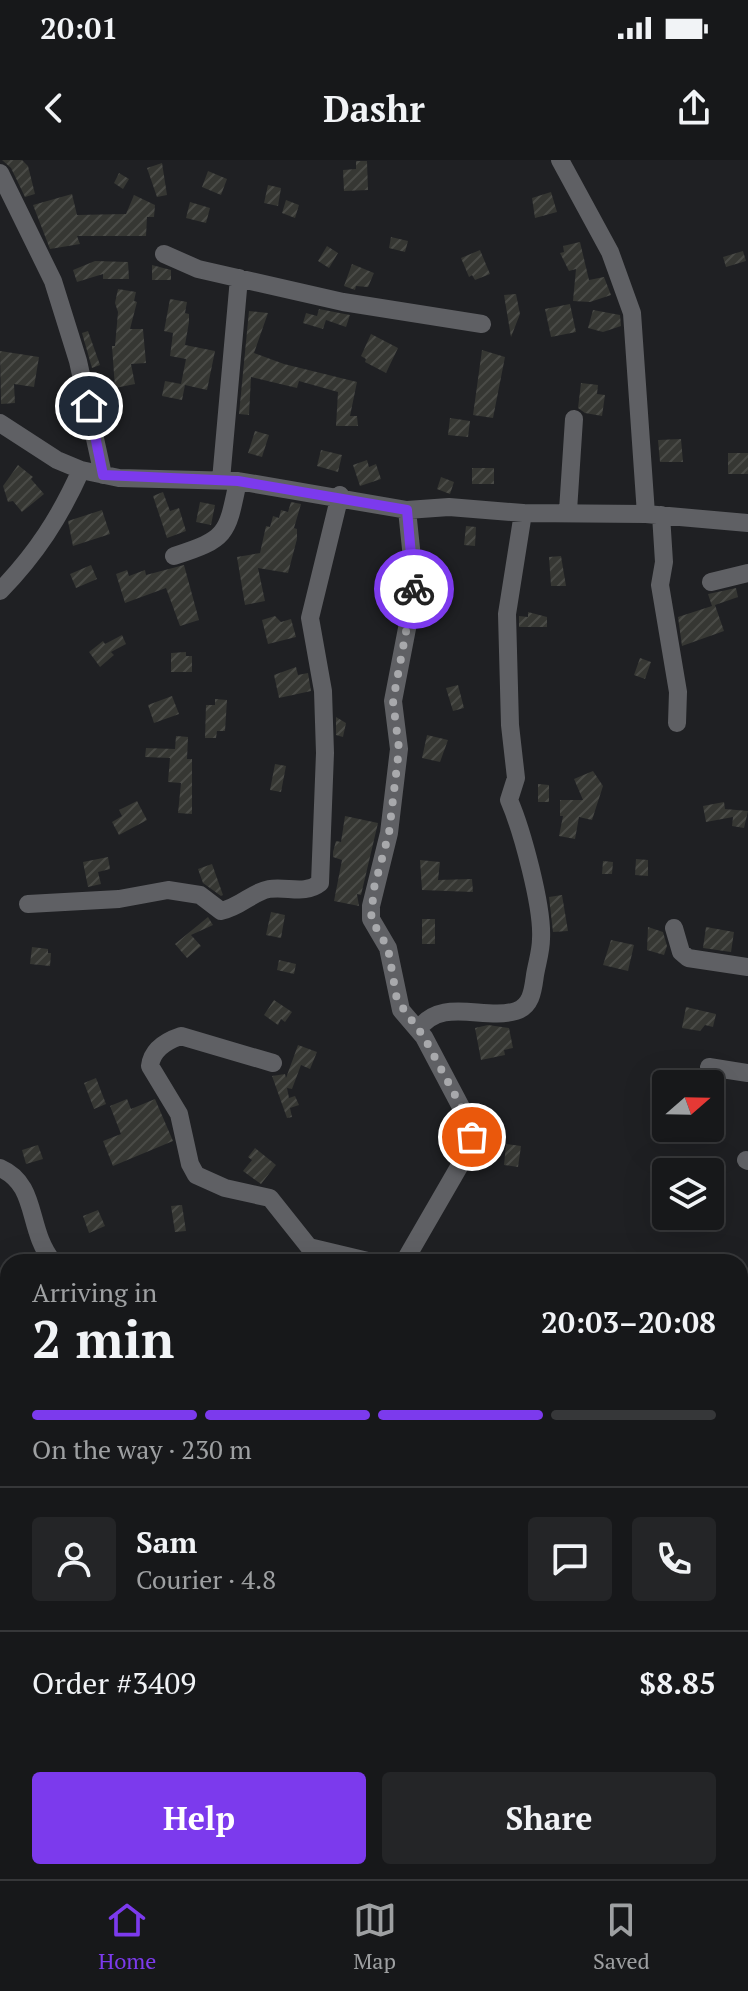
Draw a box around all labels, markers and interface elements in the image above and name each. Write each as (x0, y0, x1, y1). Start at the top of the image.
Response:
text: 20:01 (40, 8, 118, 48)
text: Dashr (323, 85, 425, 132)
icon: back (32, 86, 76, 130)
icon: share (672, 86, 716, 130)
pin (55, 372, 123, 440)
icon: home (67, 384, 111, 428)
courier (374, 549, 454, 629)
icon: bike (392, 567, 436, 611)
north arrow (652, 1070, 724, 1142)
map controls (652, 1070, 724, 1230)
pin (438, 1103, 506, 1171)
icon: bag (450, 1115, 494, 1159)
button: layers (652, 1158, 724, 1230)
text: Arriving in (32, 1275, 157, 1309)
text: 20:03–20:08 (541, 1302, 716, 1342)
text: 2 min (32, 1304, 174, 1373)
text: On the way · 230 m (32, 1432, 252, 1466)
button: person (32, 1517, 116, 1601)
button: chat (528, 1517, 612, 1601)
button: phone (632, 1517, 716, 1601)
text: Sam (136, 1522, 197, 1562)
text: Courier · 4.8 (136, 1562, 276, 1596)
text: Order #3409 (32, 1663, 196, 1703)
text: $8.85 (639, 1663, 716, 1703)
button: Help (32, 1772, 366, 1864)
button: Share (382, 1772, 716, 1864)
tab: Home (98, 1898, 156, 1975)
tab: Map (353, 1898, 397, 1975)
tab: Saved (593, 1898, 650, 1975)

